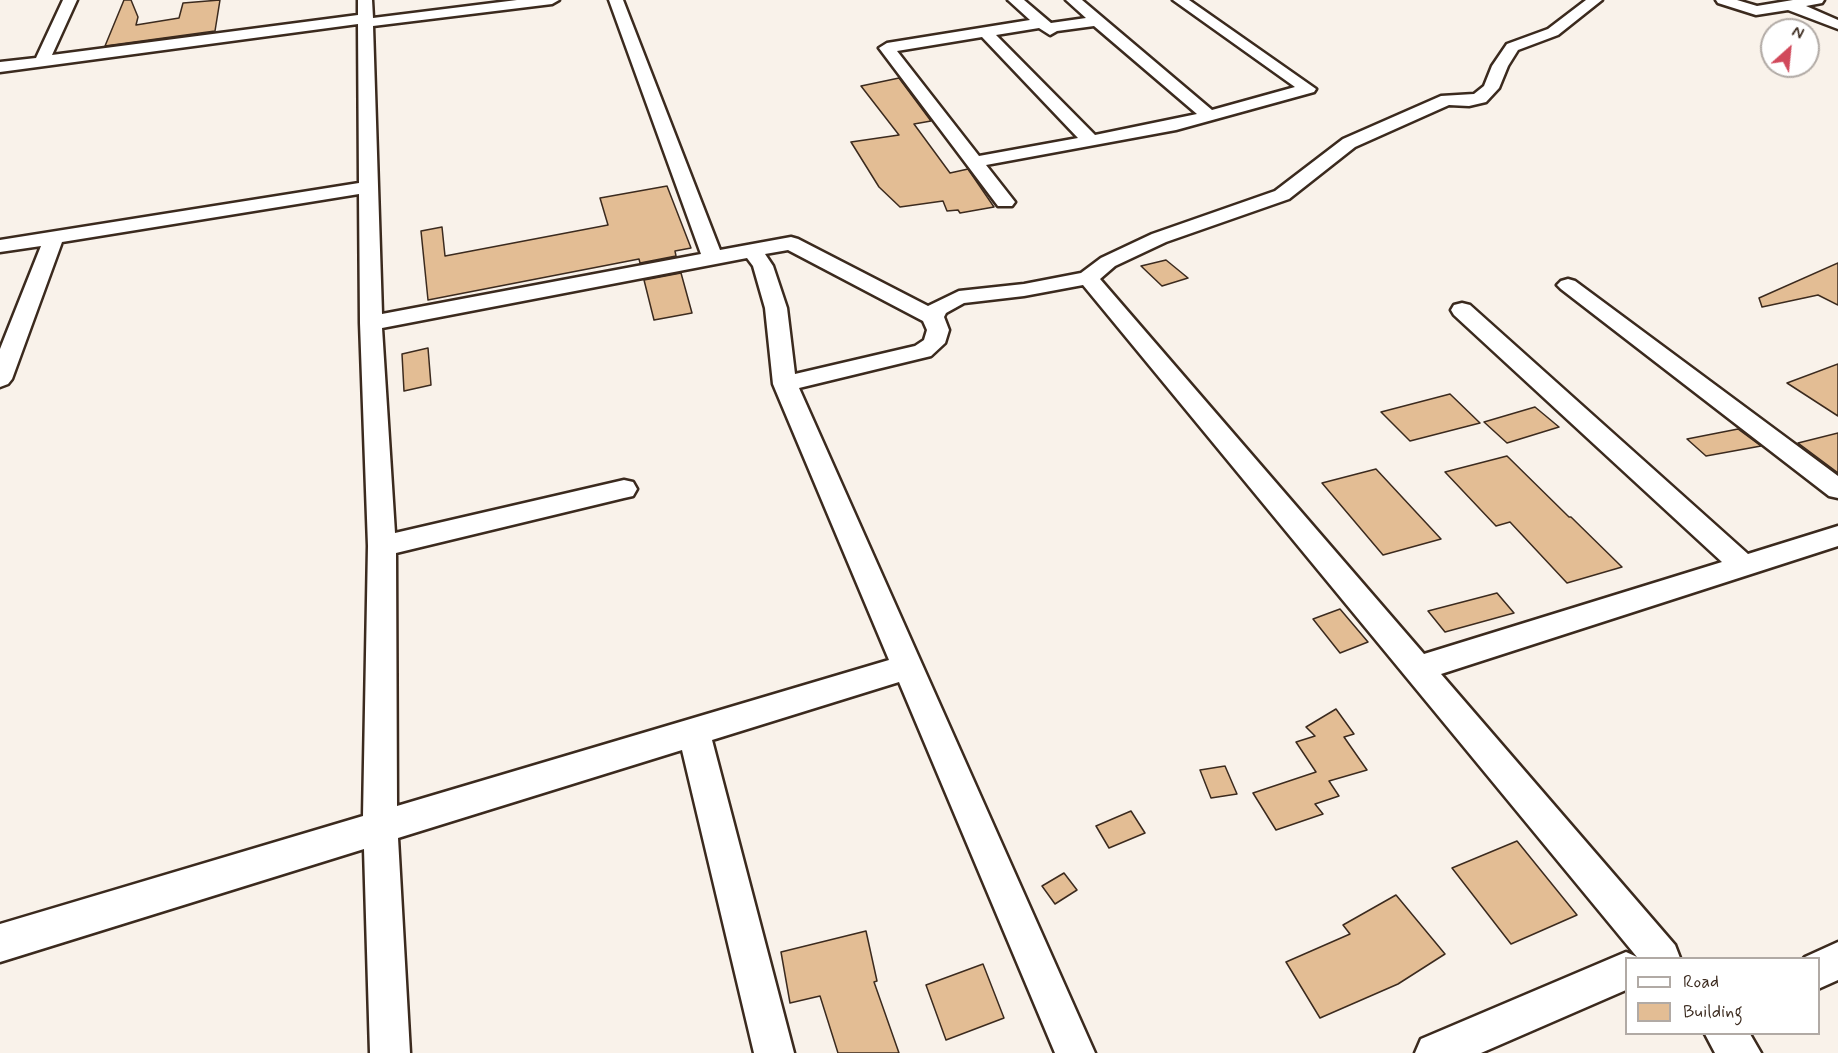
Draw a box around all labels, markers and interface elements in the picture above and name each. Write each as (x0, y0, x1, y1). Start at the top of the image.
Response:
north arrow (1760, 18, 1820, 78)
text: N (1788, 22, 1807, 45)
legend (1625, 957, 1820, 1035)
text: Road (1683, 970, 1719, 994)
text: Building (1683, 1000, 1743, 1024)

